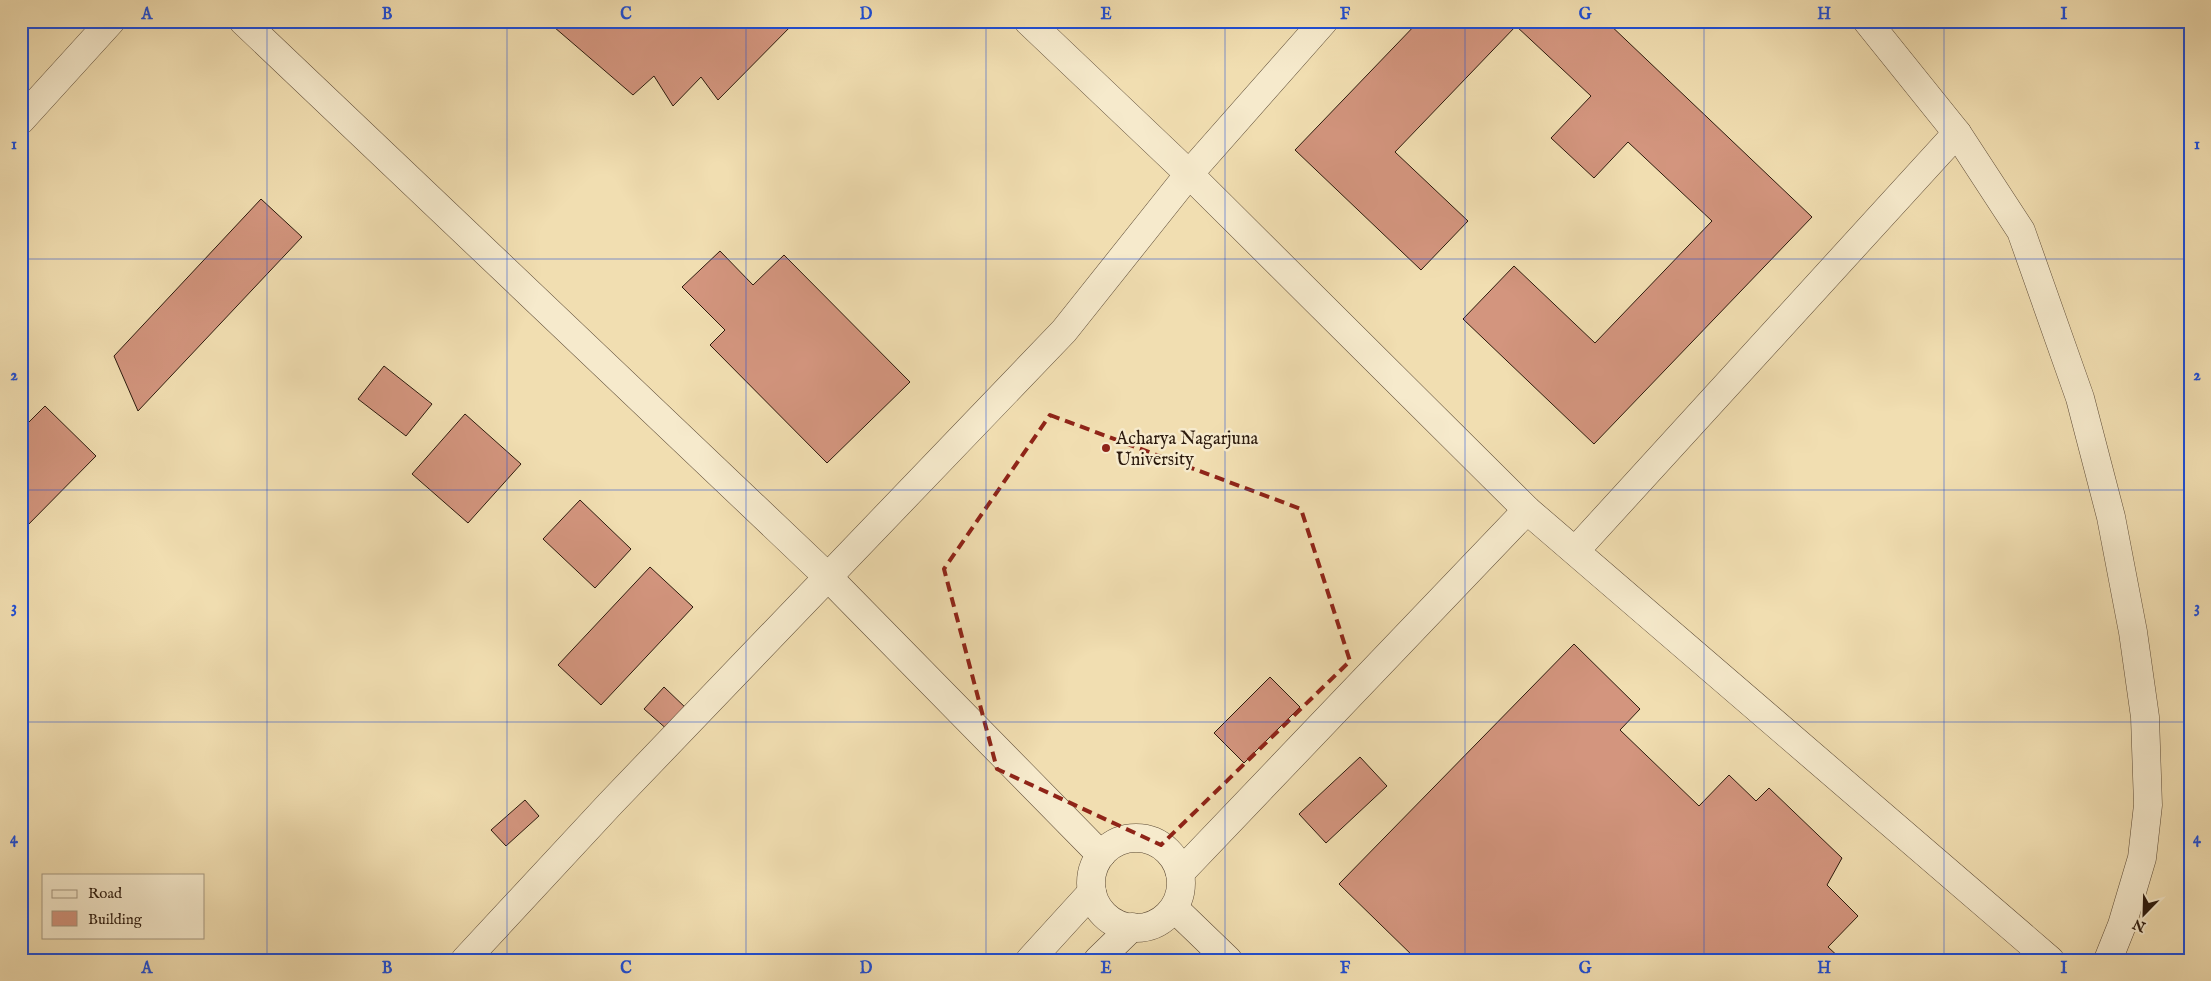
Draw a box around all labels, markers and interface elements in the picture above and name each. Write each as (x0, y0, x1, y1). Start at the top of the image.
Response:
text: A (141, 5, 154, 25)
text: B (382, 5, 393, 25)
text: C (620, 5, 632, 25)
text: D (860, 5, 873, 25)
text: E (1100, 5, 1112, 25)
text: F (1340, 5, 1351, 25)
text: G (1579, 5, 1592, 25)
text: H (1817, 5, 1831, 25)
text: I (2061, 5, 2068, 25)
text: 1 (11, 135, 17, 155)
text: 1 (2194, 135, 2200, 155)
text: 2 (10, 366, 18, 386)
text: 2 (2193, 366, 2201, 386)
place label: Acharya Nagarjuna University (1115, 428, 1258, 472)
marker: Acharya Nagarjuna University (1100, 442, 1112, 454)
text: 3 (11, 598, 17, 618)
text: 3 (2194, 598, 2200, 618)
text: 4 (10, 829, 19, 849)
text: 4 (2193, 829, 2202, 849)
legend (42, 874, 205, 938)
text: Road (88, 884, 123, 903)
north arrow (2118, 888, 2168, 938)
text: Building (88, 910, 143, 929)
text: N (2130, 914, 2149, 936)
text: A (141, 959, 154, 979)
text: B (382, 959, 393, 979)
text: C (620, 959, 632, 979)
text: D (860, 959, 873, 979)
text: E (1100, 959, 1112, 979)
text: F (1340, 959, 1351, 979)
text: G (1579, 959, 1592, 979)
text: H (1817, 959, 1831, 979)
text: I (2061, 959, 2068, 979)

